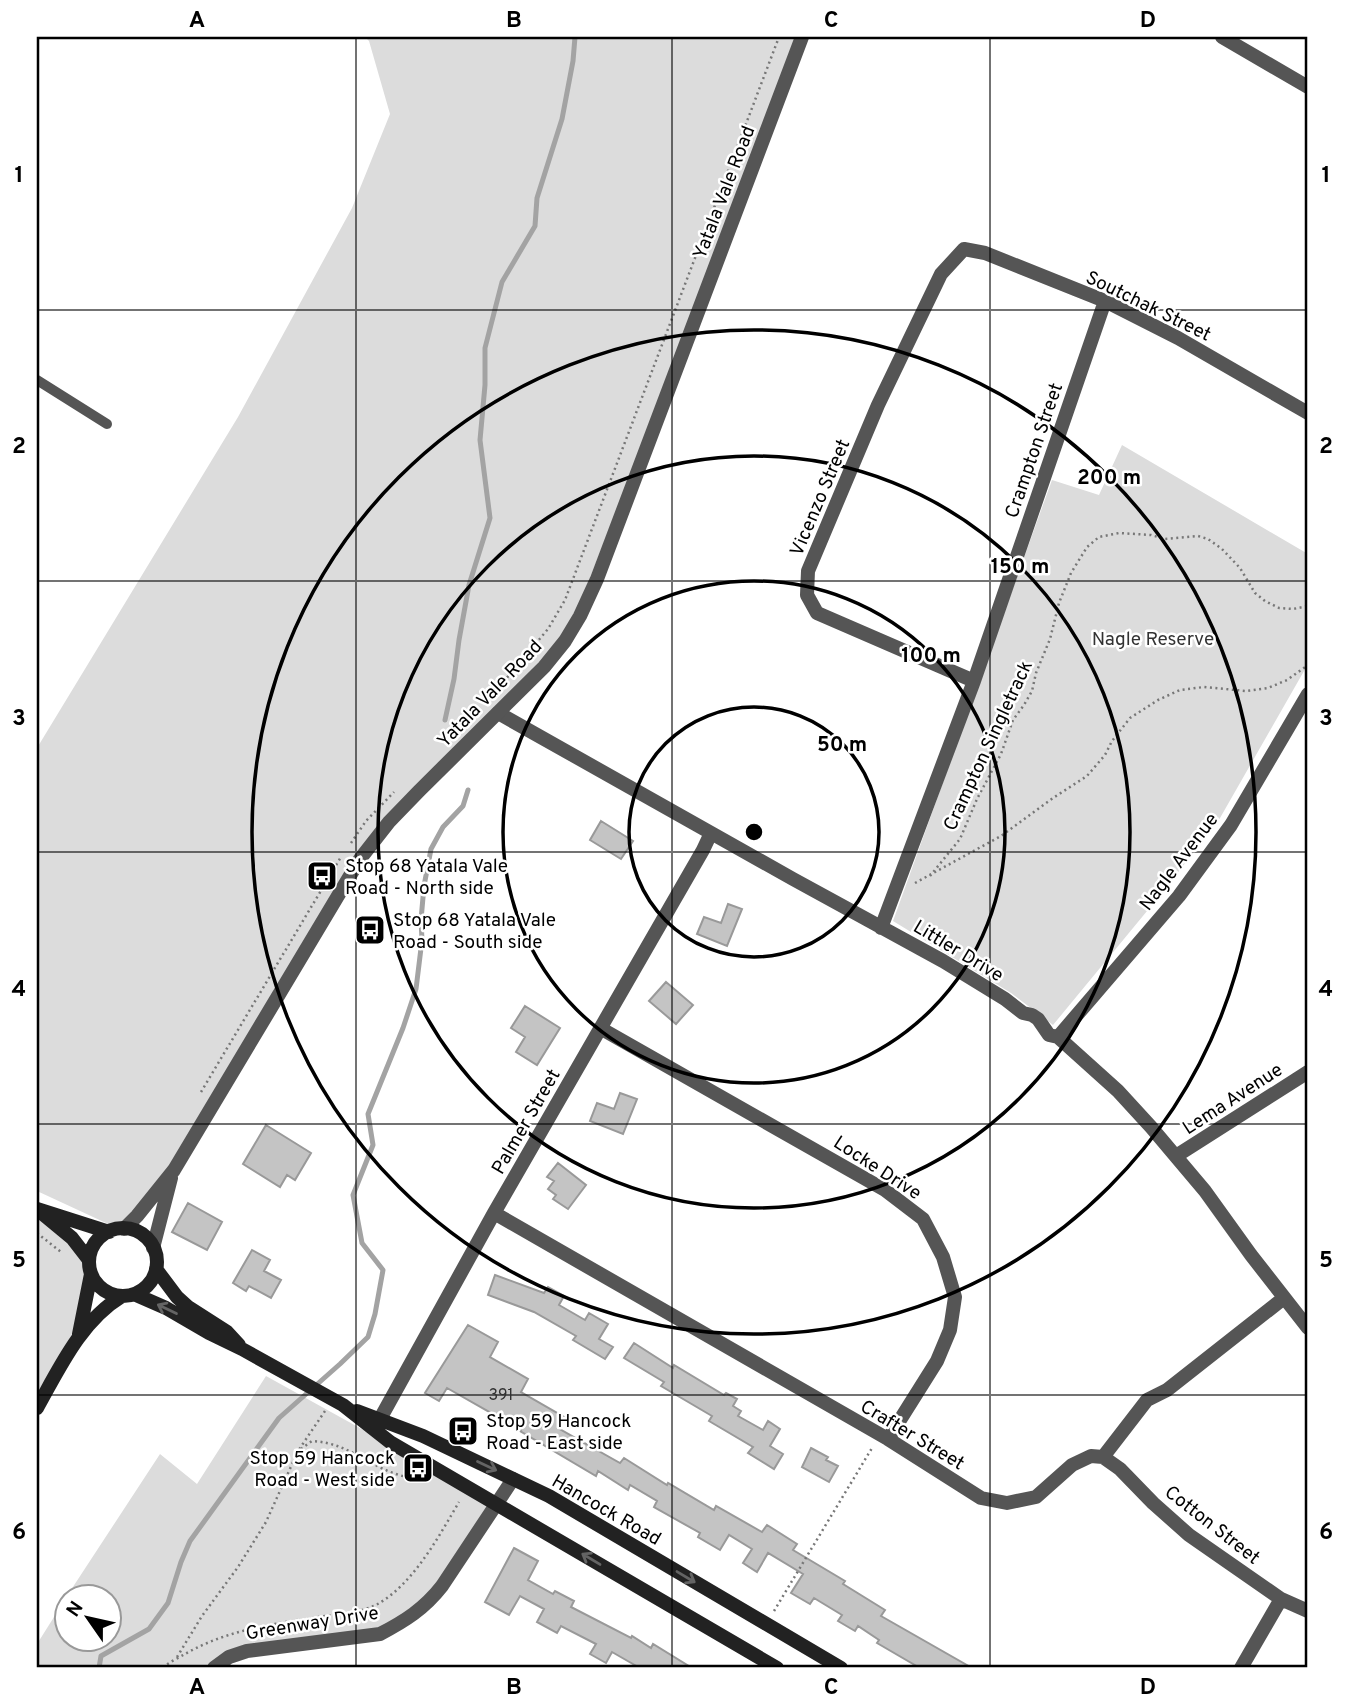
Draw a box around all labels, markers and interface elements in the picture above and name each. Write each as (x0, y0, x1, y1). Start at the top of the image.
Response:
text: A (189, 7, 205, 36)
text: B (506, 7, 522, 36)
text: C (824, 7, 838, 36)
text: D (1140, 7, 1156, 36)
street label: Yatala Vale Road (688, 123, 761, 263)
text: 1 (14, 162, 24, 191)
text: 1 (1321, 162, 1331, 191)
street label: Soutchak Street (1082, 266, 1215, 347)
street label: Crampton Street (1001, 380, 1069, 521)
text: 2 (12, 433, 26, 462)
text: 2 (1319, 433, 1333, 462)
street label: Vicenzo Street (785, 436, 856, 560)
text: 200 m (1077, 465, 1141, 492)
text: 150 m (991, 554, 1049, 581)
park label: Nagle Reserve (1092, 628, 1214, 652)
street label: Yatala Vale Road (433, 635, 548, 753)
text: 100 m (901, 643, 961, 670)
street label: Crampton Singletrack (939, 657, 1039, 835)
text: 3 (12, 705, 26, 734)
text: 3 (1319, 705, 1333, 734)
text: 50 m (817, 732, 867, 759)
street label: Nagle Avenue (1135, 809, 1224, 916)
centre of rings (742, 820, 766, 844)
place label: Stop 68 Yatala Vale Road - North side (345, 855, 508, 901)
bus stop icon: Stop 68 Yatala Vale Road - North side (305, 859, 339, 893)
place label: Stop 68 Yatala Vale Road - South side (393, 909, 556, 955)
bus stop icon: Stop 68 Yatala Vale Road - South side (353, 913, 387, 947)
street label: Littler Drive (908, 915, 1008, 988)
text: 4 (12, 976, 26, 1005)
text: 4 (1319, 976, 1333, 1005)
street label: Lema Avenue (1179, 1058, 1288, 1141)
street label: Palmer Street (487, 1065, 567, 1179)
street label: Locke Drive (828, 1131, 925, 1206)
text: 5 (12, 1247, 26, 1276)
text: 5 (1319, 1247, 1333, 1276)
one-way arrow (157, 1302, 178, 1315)
house number: 391 (489, 1386, 513, 1406)
street label: Crafter Street (855, 1395, 968, 1476)
place label: Stop 59 Hancock Road - East side (486, 1410, 631, 1456)
bus stop icon: Stop 59 Hancock Road - East side (446, 1414, 480, 1448)
place label: Stop 59 Hancock Road - West side (250, 1447, 395, 1493)
bus stop icon: Stop 59 Hancock Road - West side (401, 1451, 435, 1485)
one-way arrow (476, 1460, 497, 1474)
street label: Hancock Road (547, 1470, 665, 1552)
street label: Cotton Street (1159, 1481, 1264, 1570)
text: 6 (12, 1519, 26, 1548)
text: 6 (1319, 1519, 1333, 1548)
one-way arrow (582, 1552, 602, 1566)
one-way arrow (675, 1570, 695, 1584)
north arrow (52, 1582, 122, 1652)
text: N (62, 1597, 89, 1622)
street label: Greenway Drive (244, 1602, 381, 1646)
text: A (189, 1674, 205, 1703)
text: B (506, 1674, 522, 1703)
text: C (824, 1674, 838, 1703)
text: D (1140, 1674, 1156, 1703)

